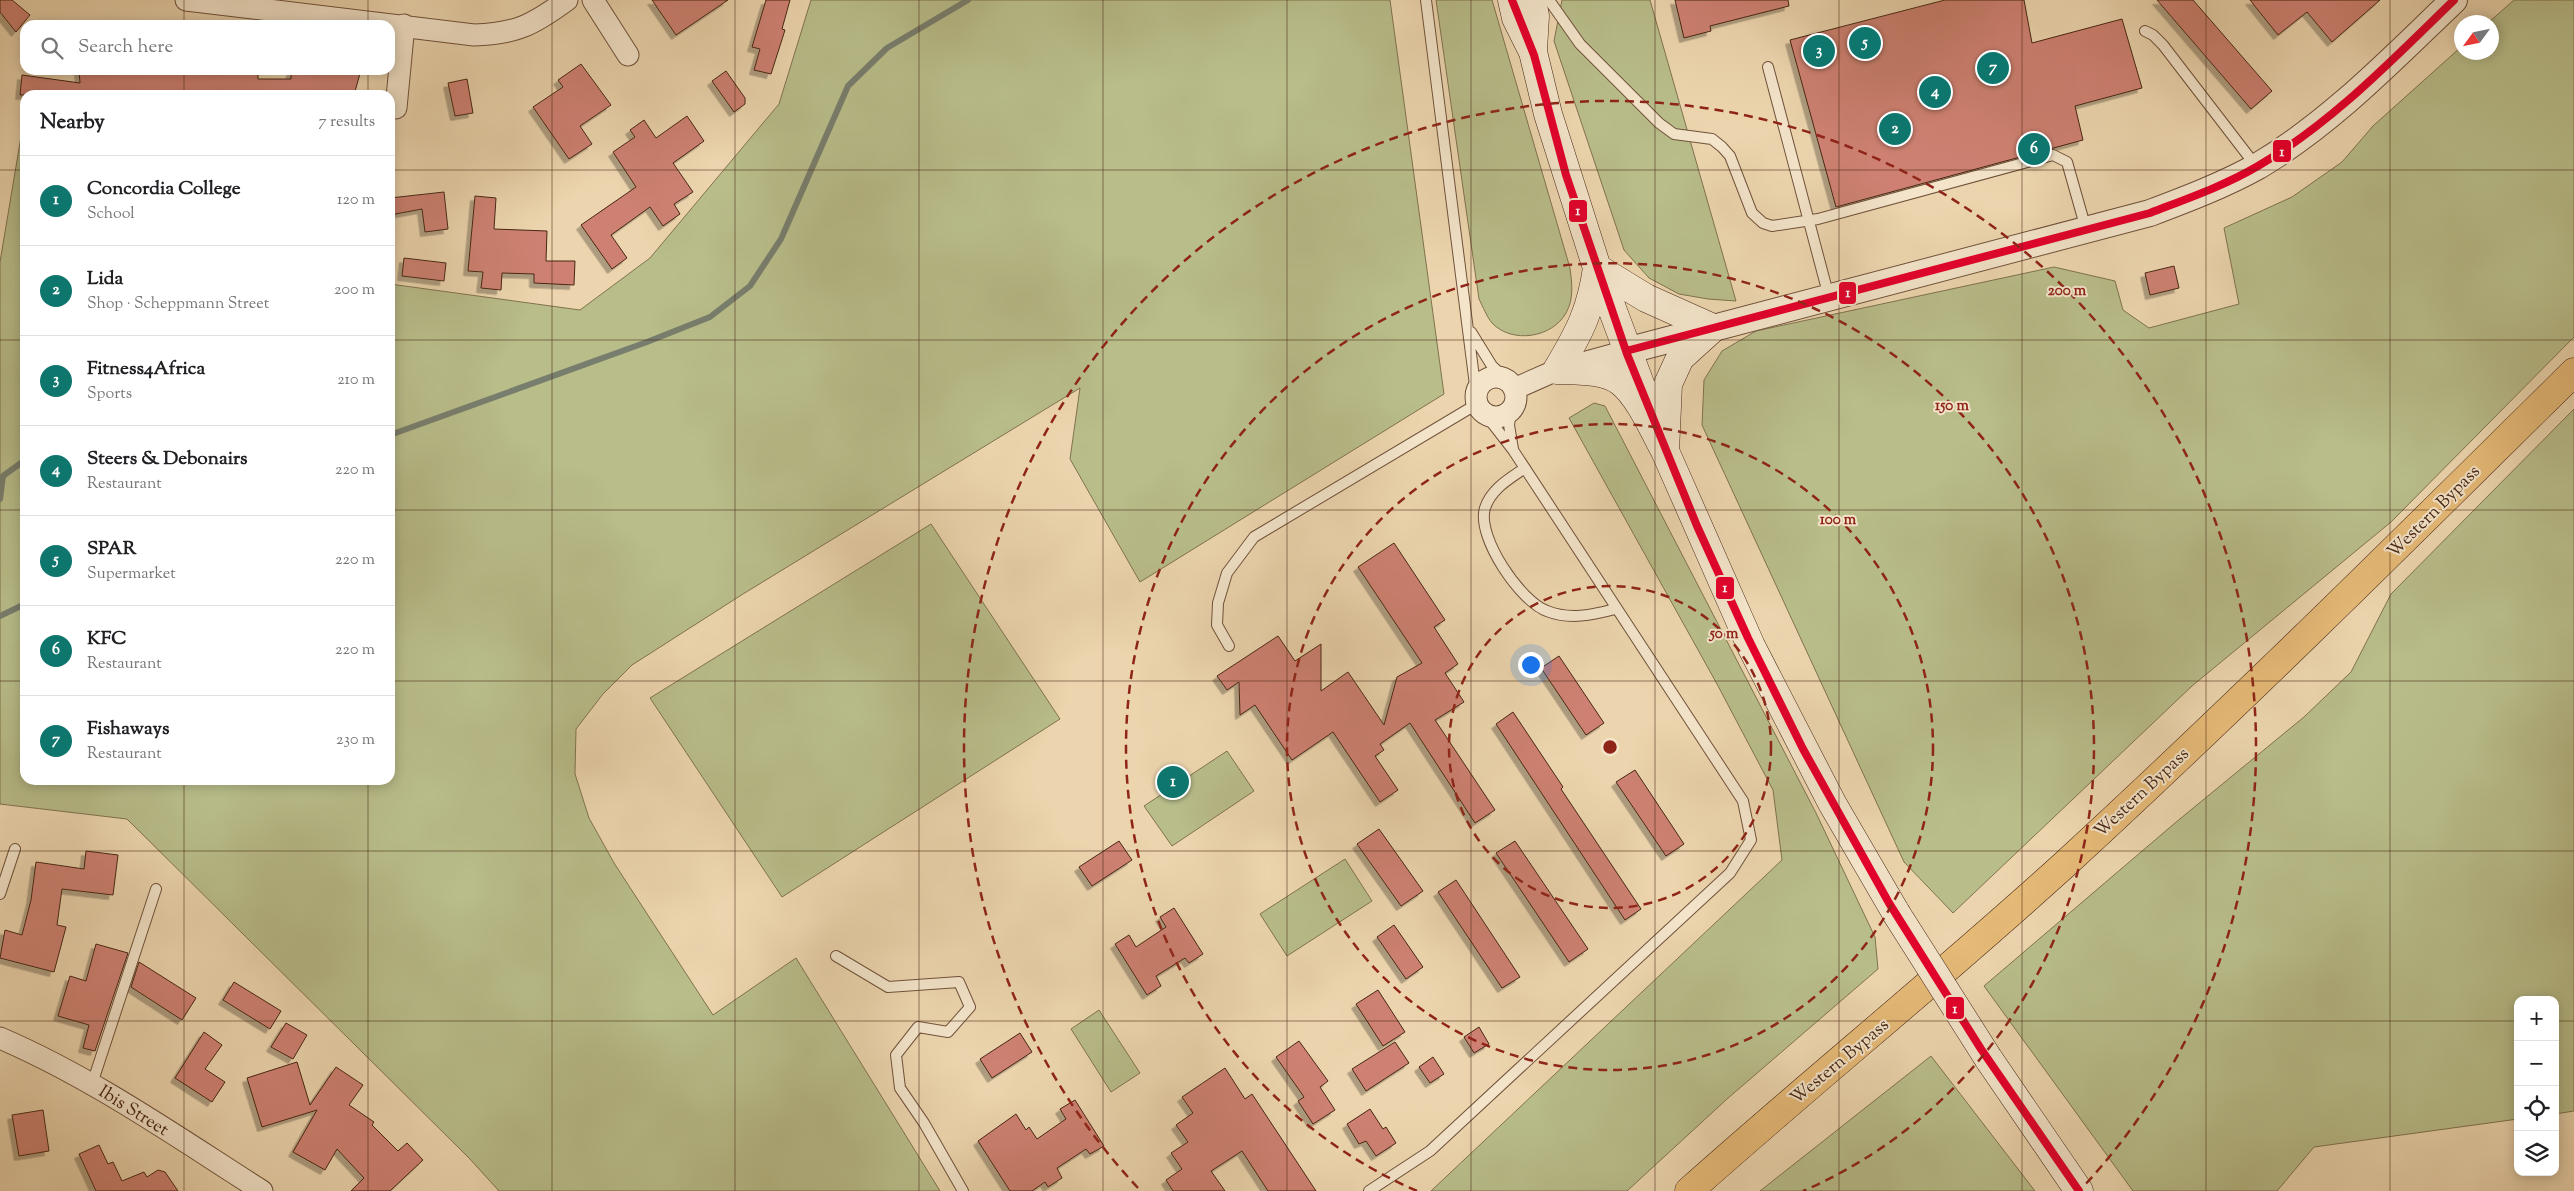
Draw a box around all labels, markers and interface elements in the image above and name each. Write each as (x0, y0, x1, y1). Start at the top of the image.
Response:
north arrow (2454, 15, 2499, 60)
search box (20, 20, 395, 75)
pin: 5 (1849, 24, 1881, 62)
pin: 3 (1803, 32, 1835, 70)
icon: search (38, 34, 66, 62)
text: Search here (78, 34, 173, 61)
pin: 7 (1977, 49, 2009, 87)
pin: 4 (1919, 73, 1951, 111)
text: Nearby (40, 108, 105, 138)
pin: 2 (1879, 110, 1911, 148)
text: 7 results (319, 111, 375, 134)
pin: 6 (2018, 130, 2050, 168)
line badge: 1 (2272, 139, 2292, 163)
text: 1 (2280, 143, 2285, 163)
text: Concordia College (87, 176, 241, 203)
text: 1 (53, 189, 59, 212)
text: 120 m (337, 189, 375, 212)
line badge: 1 (1568, 199, 1588, 223)
text: 1 (1576, 202, 1581, 222)
text: School (87, 203, 135, 226)
text: Lida (87, 266, 123, 293)
text: 2 (52, 279, 60, 302)
text: 200 m (334, 279, 375, 302)
line badge: 1 (1838, 281, 1857, 305)
text: 200 m (2048, 281, 2087, 302)
text: 1 (1846, 284, 1851, 304)
text: Shop · Scheppmann Street (87, 293, 269, 316)
text: Fitness4Africa (87, 356, 205, 383)
text: 3 (53, 369, 59, 392)
text: 210 m (337, 369, 375, 392)
text: Sports (87, 383, 132, 406)
text: 150 m (1935, 396, 1969, 417)
text: Steers & Debonairs (87, 446, 248, 473)
text: 4 (52, 459, 60, 482)
text: 220 m (335, 459, 375, 482)
street label: Western Bypass (2382, 460, 2487, 565)
text: Restaurant (87, 473, 162, 496)
text: 100 m (1820, 510, 1857, 531)
text: SPAR (87, 536, 136, 563)
text: 5 (53, 549, 59, 572)
text: 220 m (335, 549, 375, 572)
text: Supermarket (87, 563, 176, 586)
line badge: 1 (1715, 576, 1735, 600)
text: 1 (1723, 579, 1728, 599)
text: 50 m (1709, 624, 1739, 645)
text: KFC (87, 626, 127, 653)
text: 6 (52, 639, 60, 662)
text: 220 m (335, 639, 375, 662)
your location (1518, 652, 1544, 678)
text: Restaurant (87, 653, 162, 676)
text: Fishaways (87, 716, 169, 743)
text: 7 (52, 729, 60, 752)
text: 230 m (336, 729, 375, 752)
centre of rings (1601, 738, 1619, 756)
street label: Western Bypass (2089, 742, 2196, 845)
text: Restaurant (87, 743, 162, 766)
pin: 1 (1157, 763, 1189, 801)
line badge: 1 (1945, 996, 1965, 1020)
map controls (2514, 996, 2559, 1176)
button: + (2514, 996, 2559, 1041)
text: 1 (1953, 1000, 1958, 1020)
street label: Western Bypass (1785, 1013, 1895, 1112)
button: − (2514, 1041, 2559, 1086)
street label: Ibis Street (93, 1080, 173, 1144)
button: locate (2514, 1086, 2559, 1131)
button: layers (2514, 1131, 2559, 1176)

